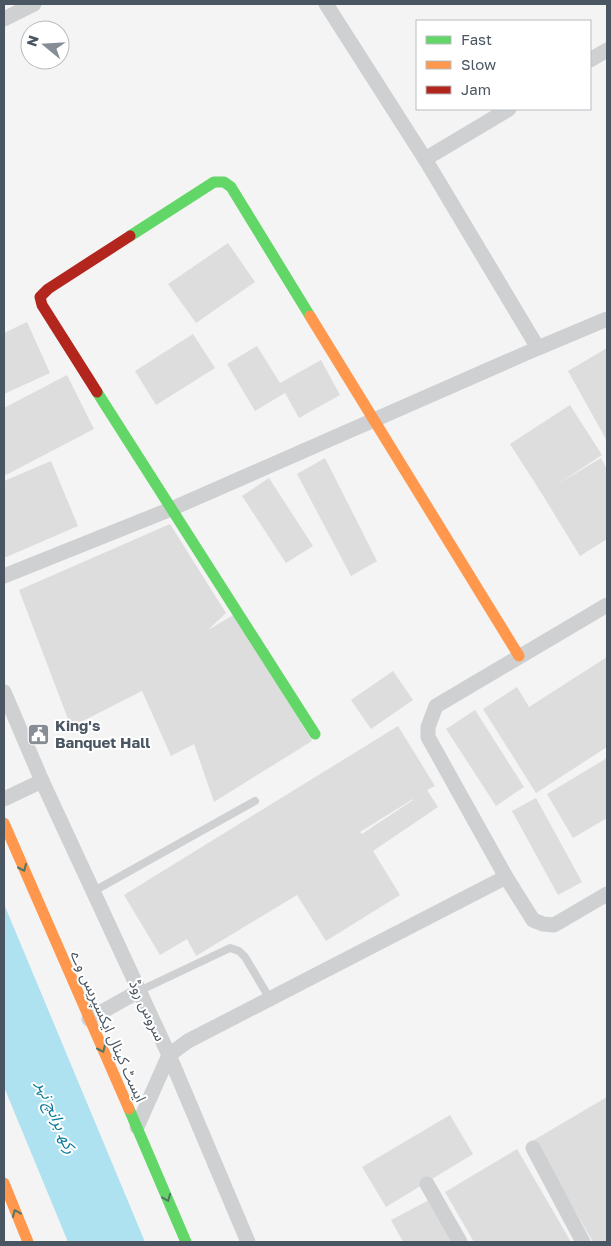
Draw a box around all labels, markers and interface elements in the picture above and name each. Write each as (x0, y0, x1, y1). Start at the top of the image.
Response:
north arrow (20, 20, 70, 70)
legend (416, 20, 591, 110)
text: Fast (461, 30, 492, 48)
text: N (22, 33, 42, 49)
text: Slow (461, 55, 496, 73)
text: Jam (461, 80, 491, 98)
place label: King's Banquet Hall (55, 716, 150, 751)
public building icon: King's Banquet Hall (27, 722, 51, 746)
one-way arrow (17, 863, 28, 872)
street label: ایسٹ کینال ایکسپریس وے (65, 947, 151, 1105)
street label: سروس روڈ (125, 976, 170, 1044)
one-way arrow (96, 1044, 107, 1053)
water label: رکھ برانچ نہر (29, 1076, 81, 1158)
one-way arrow (161, 1193, 172, 1202)
one-way arrow (12, 1209, 22, 1218)

